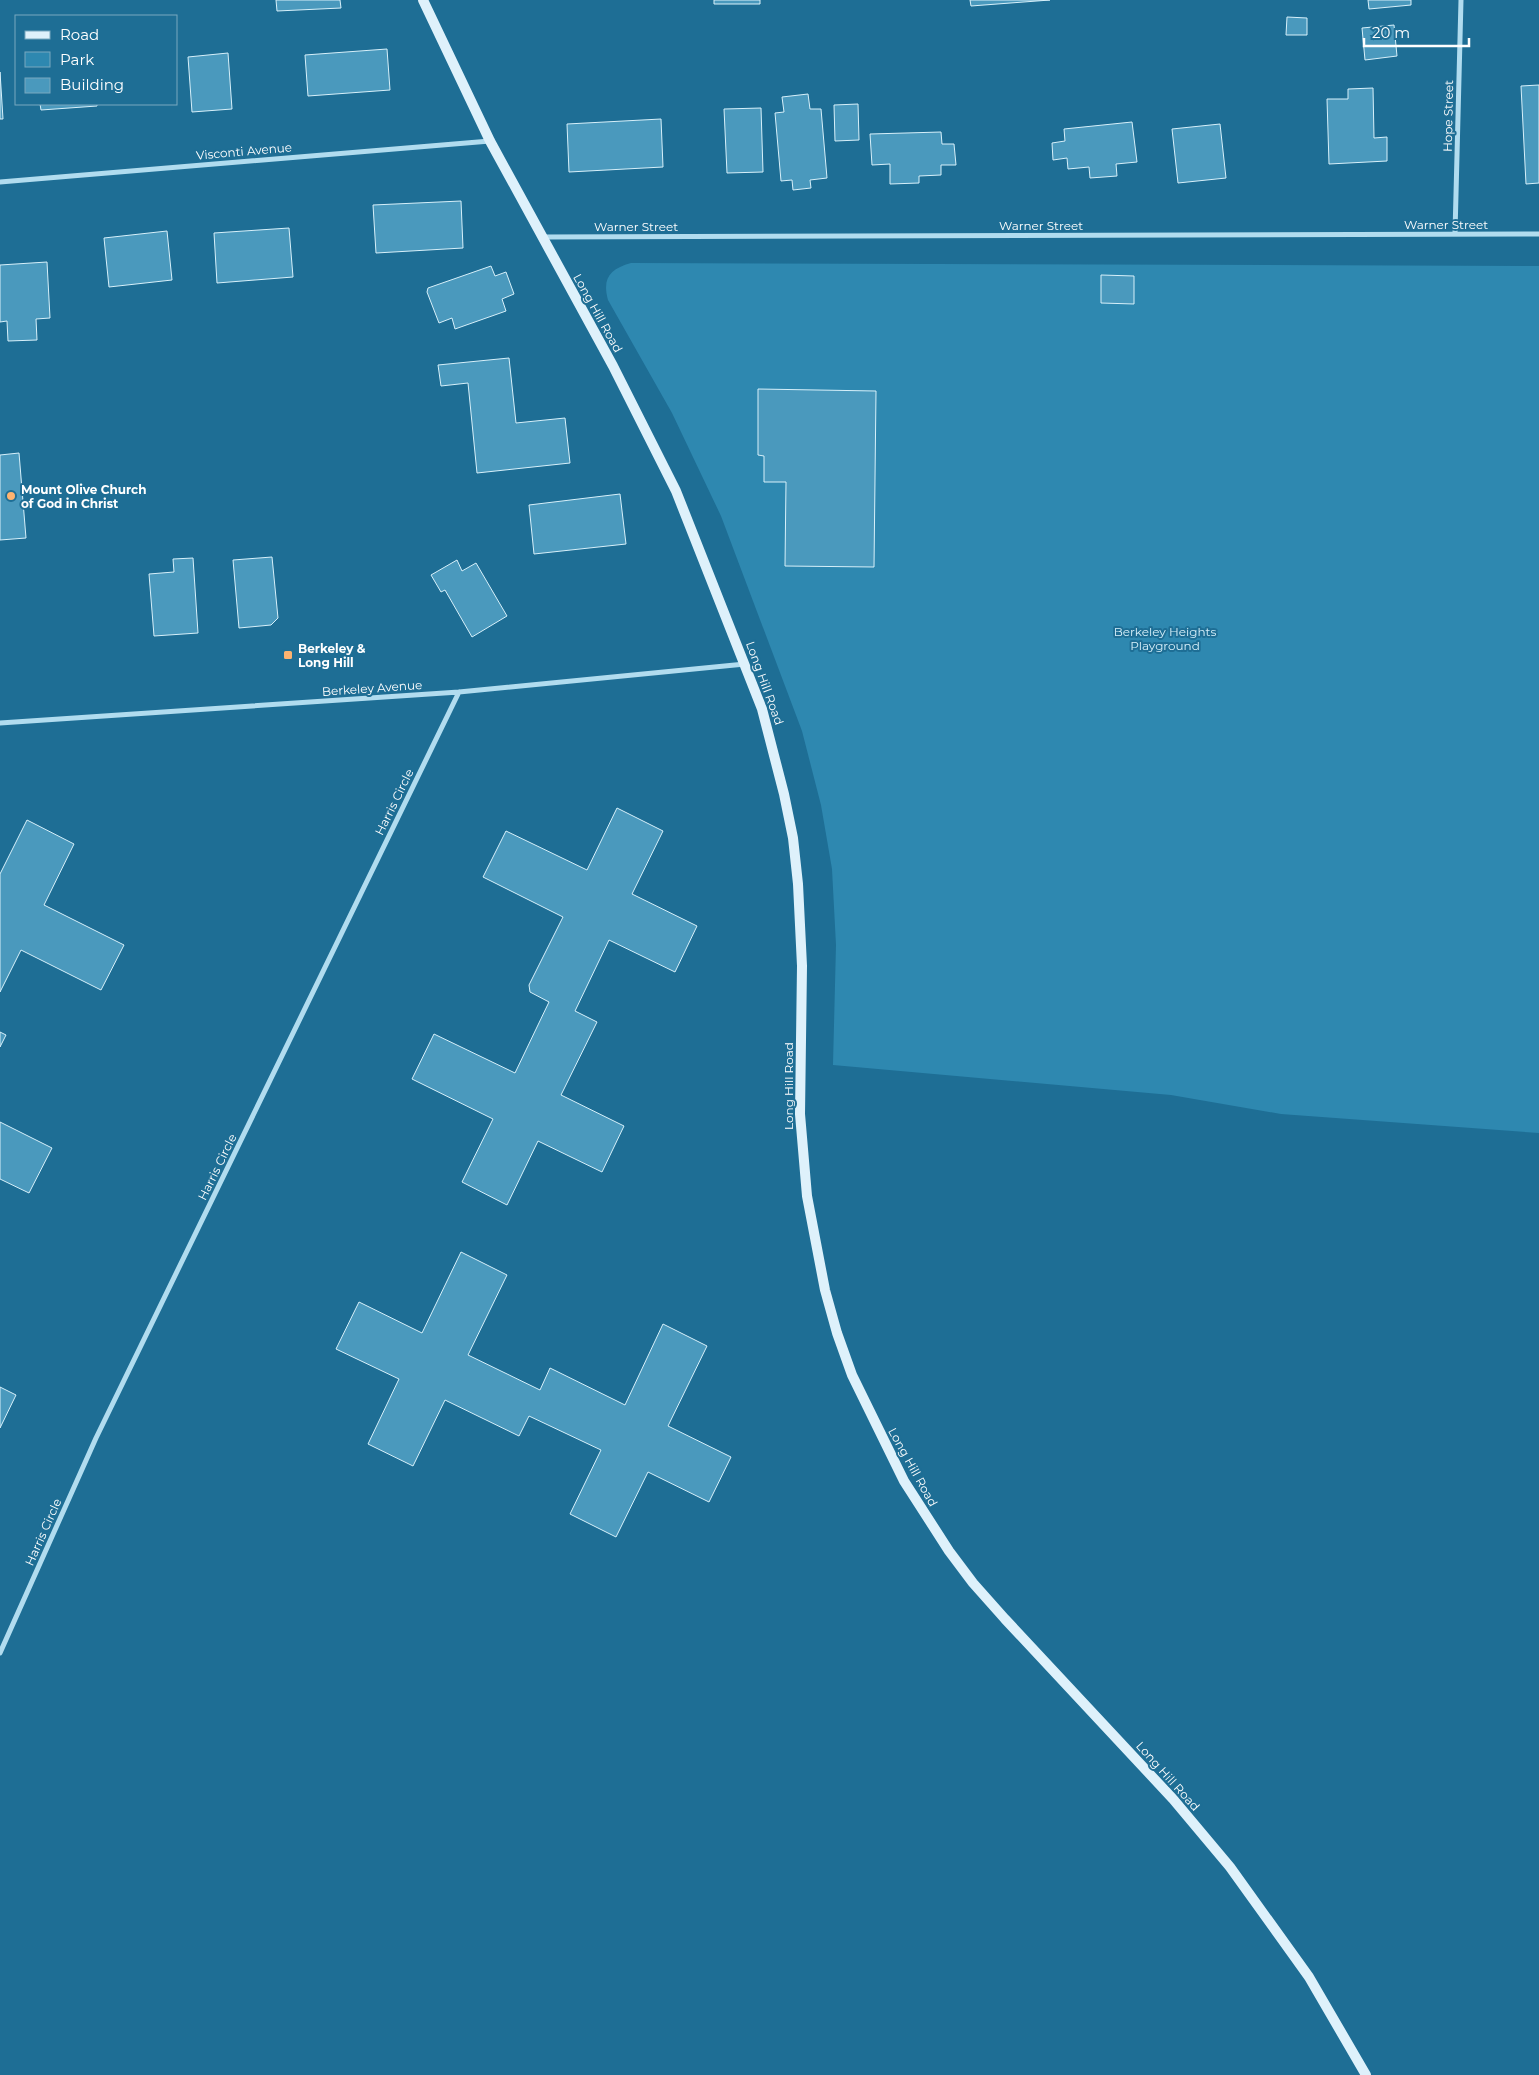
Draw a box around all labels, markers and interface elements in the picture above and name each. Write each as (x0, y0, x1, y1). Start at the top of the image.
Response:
legend (15, 15, 178, 105)
scale bar (1364, 15, 1469, 47)
text: 20 m (1372, 23, 1410, 42)
text: Road (60, 25, 99, 44)
text: Park (60, 50, 94, 69)
text: Building (60, 75, 124, 94)
street label: Hope Street (1440, 80, 1456, 152)
street label: Visconti Avenue (195, 139, 293, 163)
street label: Warner Street (1404, 217, 1488, 232)
street label: Warner Street (999, 218, 1083, 233)
street label: Warner Street (594, 219, 678, 234)
street label: Long Hill Road (570, 271, 626, 355)
place label: Mount Olive Church of God in Christ (21, 482, 146, 511)
marker: Mount Olive Church of God in Christ (5, 490, 17, 502)
park label: Berkeley Heights Playground (1114, 624, 1216, 653)
street label: Long Hill Road (743, 639, 787, 727)
place label: Berkeley & Long Hill (298, 641, 366, 670)
marker: Berkeley & Long Hill (282, 649, 294, 661)
street label: Berkeley Avenue (321, 677, 423, 699)
street label: Harris Circle (371, 766, 417, 838)
street label: Long Hill Road (781, 1042, 796, 1130)
street label: Harris Circle (194, 1131, 240, 1203)
street label: Long Hill Road (885, 1425, 941, 1509)
street label: Harris Circle (21, 1496, 65, 1568)
street label: Long Hill Road (1133, 1738, 1203, 1814)

